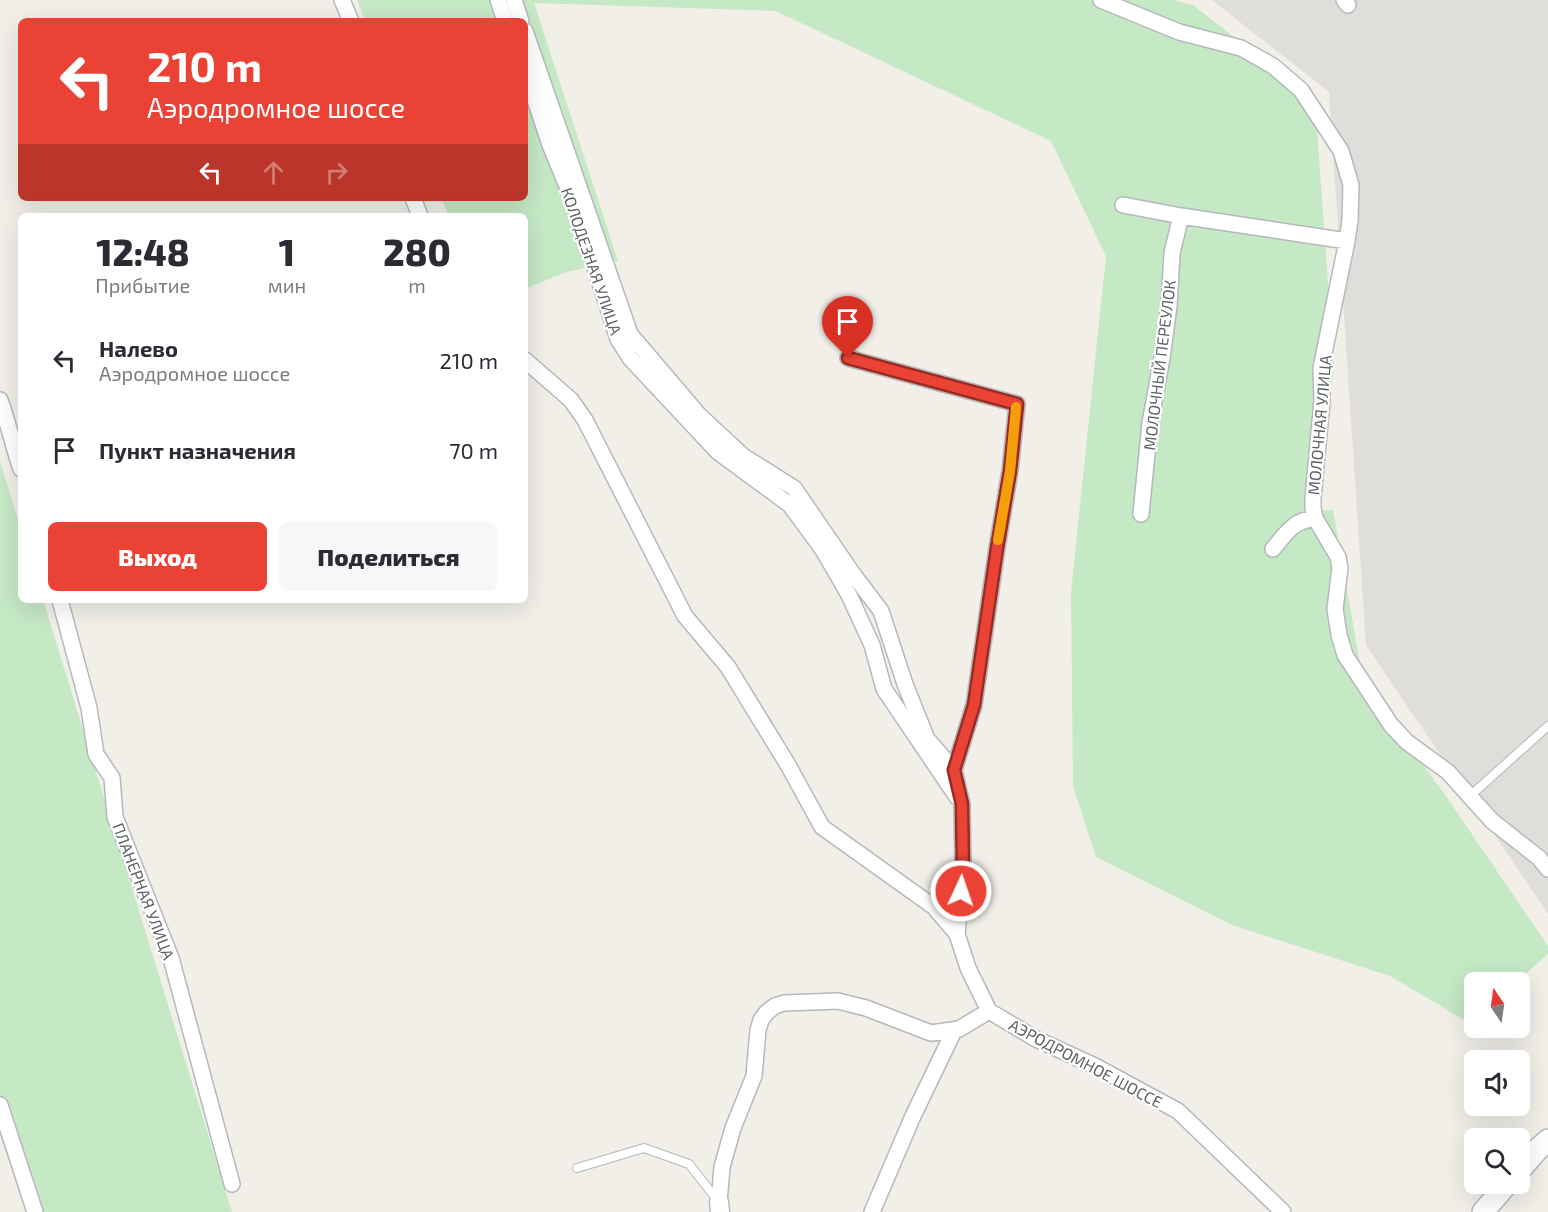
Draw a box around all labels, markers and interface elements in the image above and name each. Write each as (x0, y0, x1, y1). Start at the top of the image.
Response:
text: 210 m (147, 40, 262, 90)
icon: left (48, 42, 126, 120)
text: Аэродромное шоссе (147, 91, 405, 123)
icon: left (194, 156, 227, 189)
icon: ahead (257, 156, 290, 189)
icon: right (320, 156, 353, 189)
street label: КОЛОДЕЗНАЯ УЛИЦА (558, 185, 626, 337)
text: 12:48 (96, 230, 189, 273)
text: 1 (279, 230, 295, 273)
text: 280 (383, 230, 451, 273)
text: Прибытие (95, 273, 190, 297)
text: мин (268, 273, 306, 297)
text: m (408, 273, 426, 297)
street label: МОЛОЧНЫЙ ПЕРЕУЛОК (1139, 278, 1179, 451)
pin (822, 296, 873, 358)
icon: arrive (831, 305, 864, 338)
text: Налево (99, 335, 178, 361)
icon: left (48, 344, 81, 377)
text: 210 m (439, 347, 498, 373)
street label: МОЛОЧНАЯ УЛИЦА (1303, 354, 1335, 496)
text: Аэродромное шоссе (99, 361, 290, 385)
icon: arrive (48, 434, 81, 467)
text: Пункт назначения (99, 437, 296, 463)
text: 70 m (449, 437, 498, 463)
button: Выход (48, 522, 267, 591)
button: Поделиться (279, 522, 498, 591)
street label: ПЛАНЕРНАЯ УЛИЦА (109, 820, 179, 962)
position arrow (929, 859, 993, 923)
north arrow (1464, 972, 1530, 1038)
map controls (1464, 972, 1530, 1194)
street label: АЭРОДРОМНОЕ ШОССЕ (1006, 1015, 1166, 1111)
button: sound (1464, 1050, 1530, 1116)
button: search (1464, 1128, 1530, 1194)

